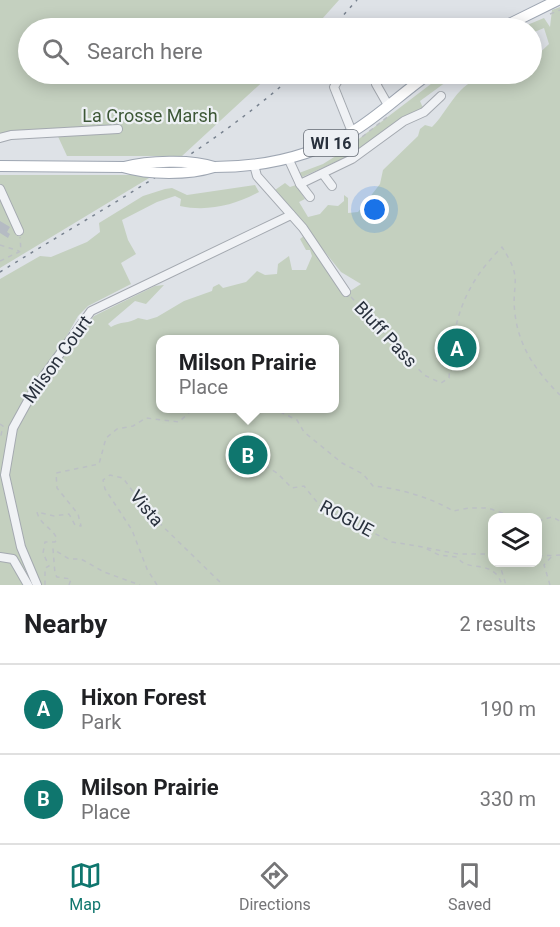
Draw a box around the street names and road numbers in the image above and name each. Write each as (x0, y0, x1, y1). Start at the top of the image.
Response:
road number: WI 16 (304, 130, 358, 156)
street label: Bluff Pass (350, 297, 422, 371)
street label: Milson Court (18, 311, 96, 407)
street label: Vista (126, 486, 168, 530)
street label: ROGUE (317, 495, 377, 541)

